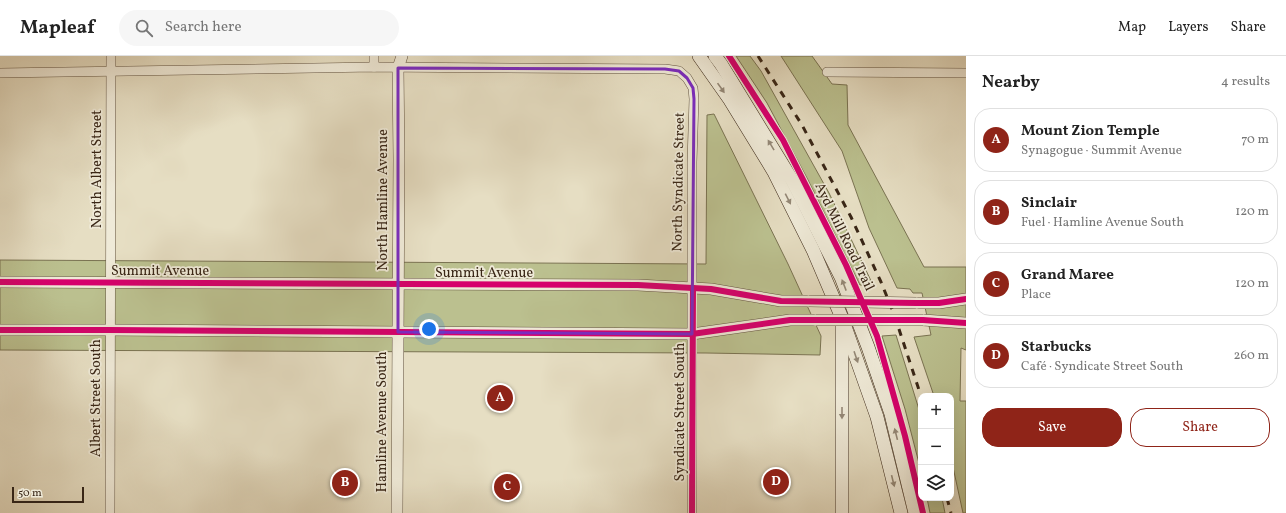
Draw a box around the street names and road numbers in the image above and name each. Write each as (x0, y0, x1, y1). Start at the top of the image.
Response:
street label: North Albert Street (88, 110, 107, 228)
street label: North Syndicate Street (668, 112, 690, 252)
street label: North Hamline Avenue (374, 129, 393, 271)
street label: Ayd Mill Road Trail (810, 180, 878, 294)
street label: Summit Avenue (111, 262, 209, 281)
street label: Summit Avenue (435, 264, 533, 283)
street label: Albert Street South (87, 339, 106, 457)
street label: Syndicate Street South (671, 343, 690, 481)
street label: Hamline Avenue South (373, 351, 392, 493)

